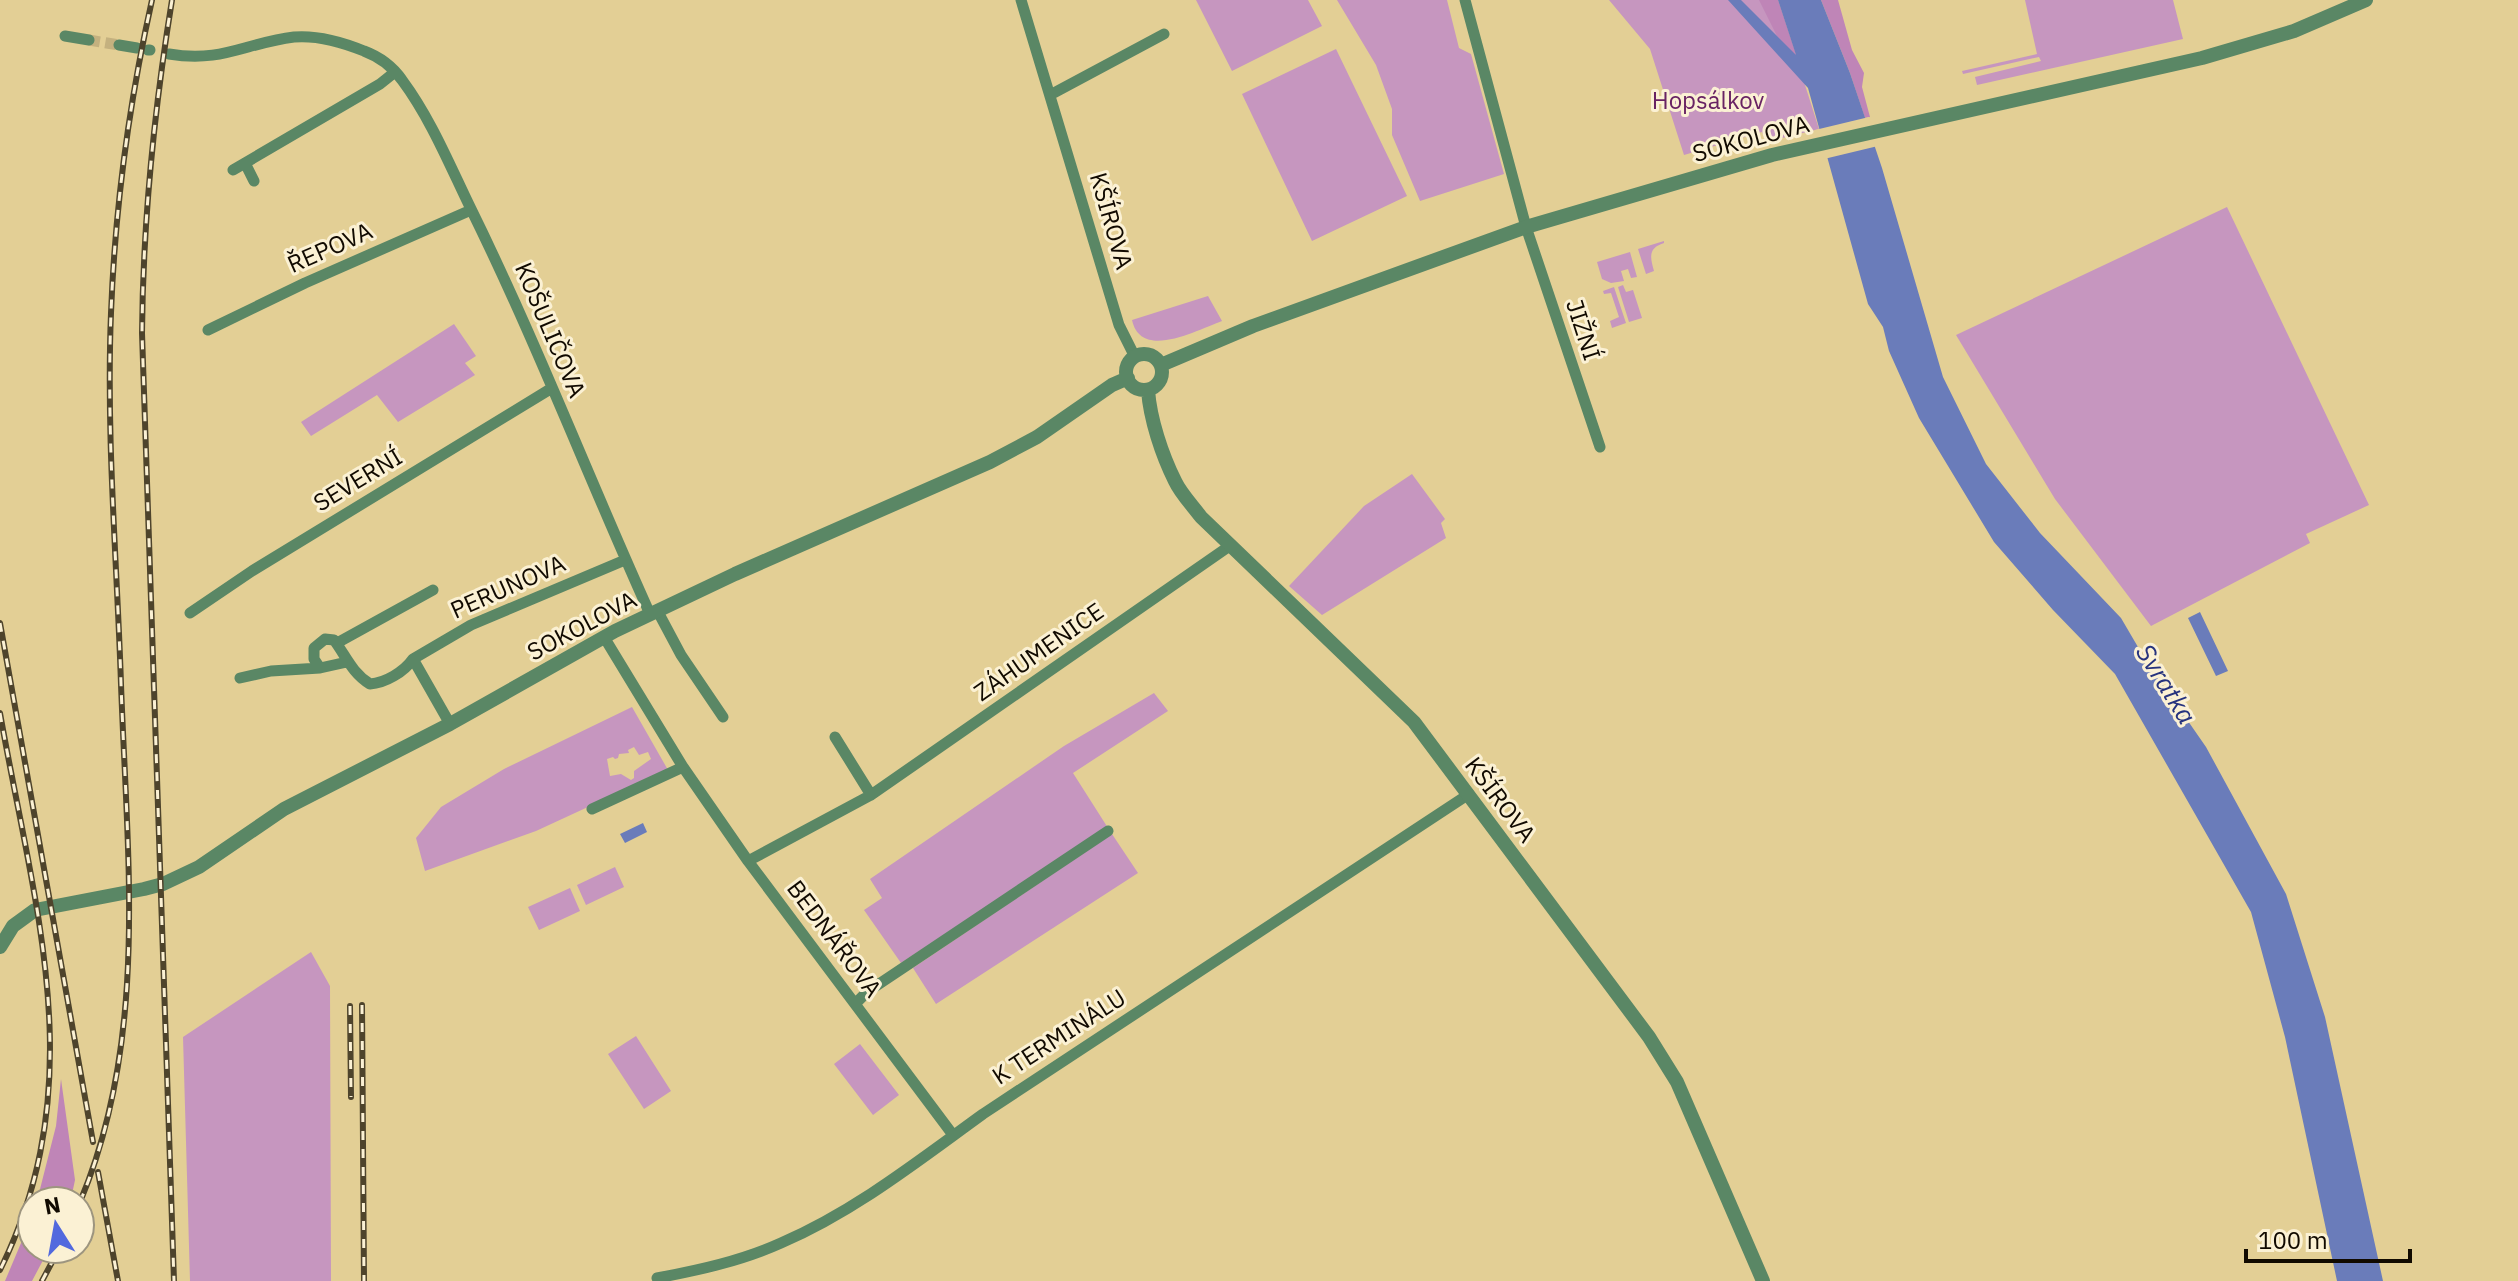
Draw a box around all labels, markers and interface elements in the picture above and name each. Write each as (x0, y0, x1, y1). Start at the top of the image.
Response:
park label: Hopsálkov (1652, 84, 1765, 116)
street label: SOKOLOVA (1689, 107, 1813, 169)
street label: KŠÍROVA (1083, 168, 1141, 273)
street label: ŘEPOVA (282, 214, 377, 280)
street label: KOŠULIČOVA (508, 257, 594, 402)
street label: JIŽNÍ (1559, 295, 1609, 364)
street label: SEVERNÍ (307, 440, 408, 518)
street label: PERUNOVA (445, 547, 570, 626)
street label: SOKOLOVA (521, 583, 642, 667)
street label: ZÁHUMENICE (967, 595, 1110, 708)
water label: Svratka (2129, 637, 2205, 730)
street label: KŠÍROVA (1458, 750, 1544, 849)
street label: BEDNÁŘOVA (780, 873, 889, 1004)
street label: K TERMINÁLU (986, 981, 1131, 1091)
north arrow (16, 1185, 96, 1265)
text: N (41, 1189, 63, 1221)
scale bar (2246, 1213, 2410, 1263)
text: 100 m (2258, 1224, 2328, 1256)

